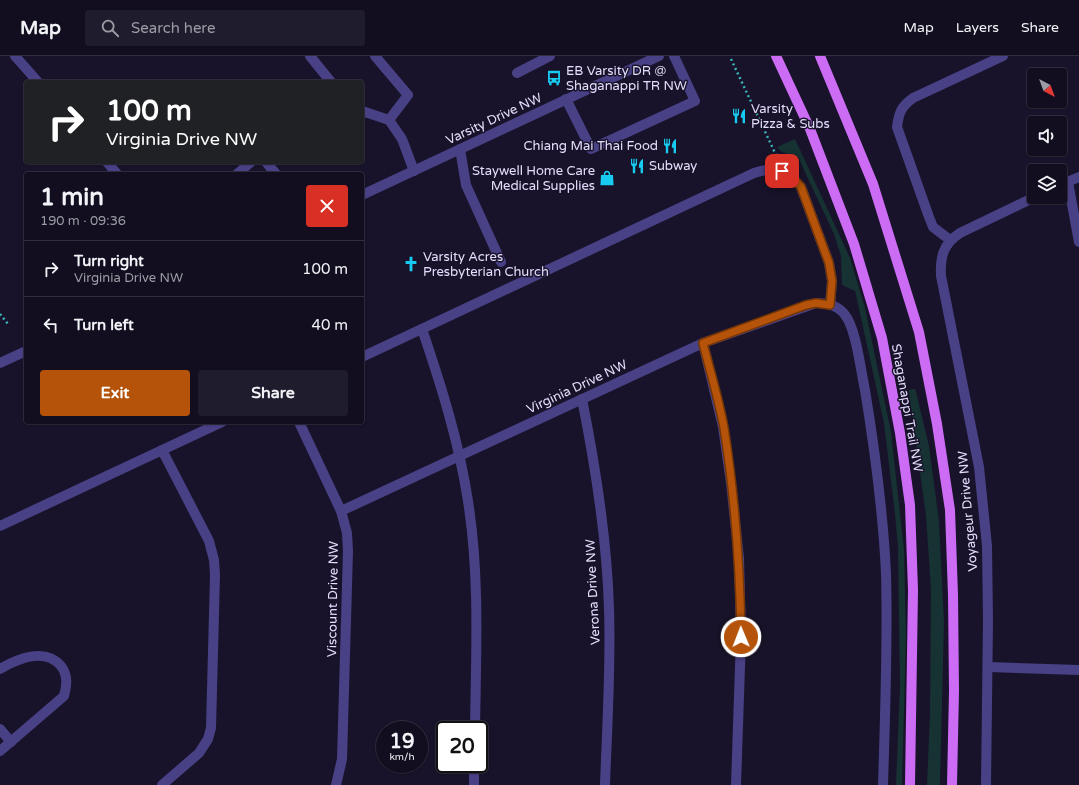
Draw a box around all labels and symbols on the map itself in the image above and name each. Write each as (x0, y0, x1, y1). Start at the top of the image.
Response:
place label: EB Varsity DR @ Shaganappi TR NW (566, 63, 687, 94)
north arrow (1027, 68, 1067, 108)
bus stop icon: EB Varsity DR @ Shaganappi TR NW (545, 69, 563, 87)
street label: Varsity Drive NW (443, 90, 545, 148)
place label: Varsity Pizza & Subs (751, 101, 830, 132)
restaurant icon: Varsity Pizza & Subs (730, 107, 748, 125)
restaurant icon: Chiang Mai Thai Food (661, 137, 679, 155)
place label: Chiang Mai Thai Food (523, 138, 658, 154)
pin (765, 154, 799, 188)
restaurant icon: Subway (628, 157, 646, 175)
place label: Subway (649, 158, 697, 174)
place label: Staywell Home Care Medical Supplies (472, 163, 595, 194)
shop icon: Staywell Home Care Medical Supplies (598, 169, 616, 187)
place label: Varsity Acres Presbyterian Church (423, 249, 549, 280)
church icon: Varsity Acres Presbyterian Church (402, 255, 420, 273)
street label: Shaganappi Trail NW (888, 343, 926, 473)
street label: Virginia Drive NW (524, 357, 630, 417)
street label: Voyageur Drive NW (955, 450, 981, 572)
street label: Verona Drive NW (582, 539, 604, 645)
street label: Viscount Drive NW (324, 541, 342, 657)
position arrow (720, 616, 762, 658)
speed limit sign: 20 (436, 721, 488, 773)

